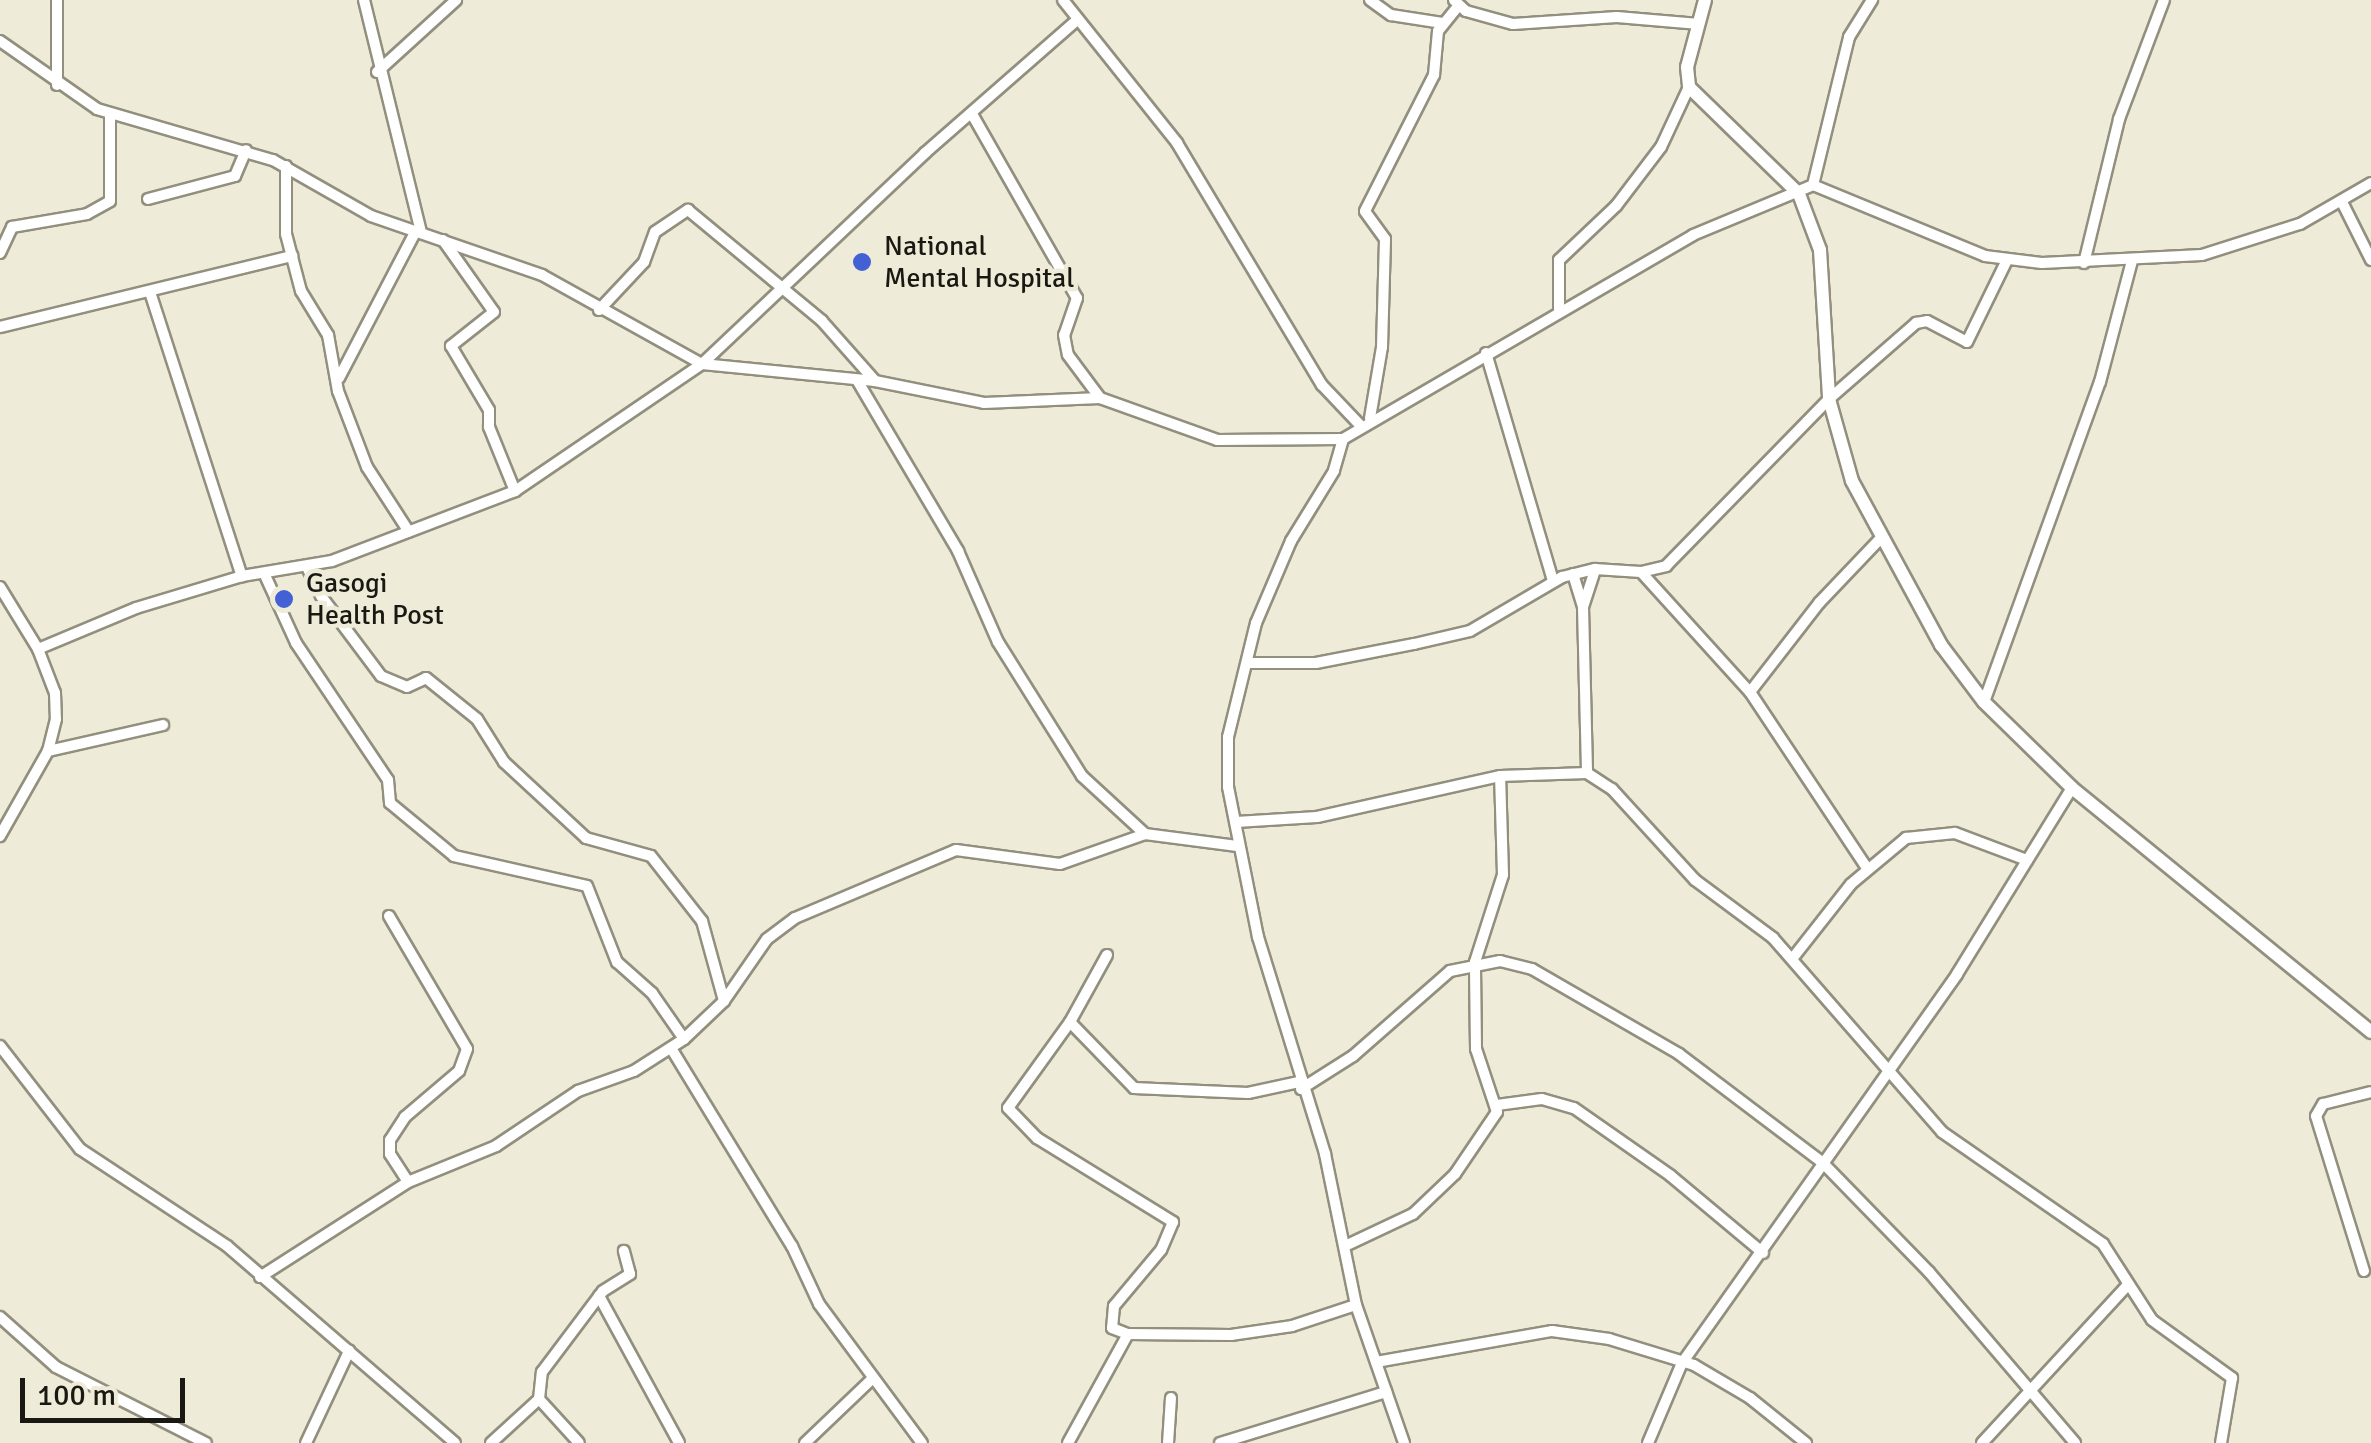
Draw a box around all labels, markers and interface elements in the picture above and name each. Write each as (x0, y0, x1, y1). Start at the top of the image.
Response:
place label: National Mental Hospital (884, 229, 1074, 295)
marker: National Mental Hospital (849, 249, 875, 275)
place label: Gasogi Health Post (306, 566, 444, 632)
marker: Gasogi Health Post (271, 586, 297, 612)
scale bar (25, 1358, 190, 1420)
text: 100 m (37, 1377, 116, 1414)

